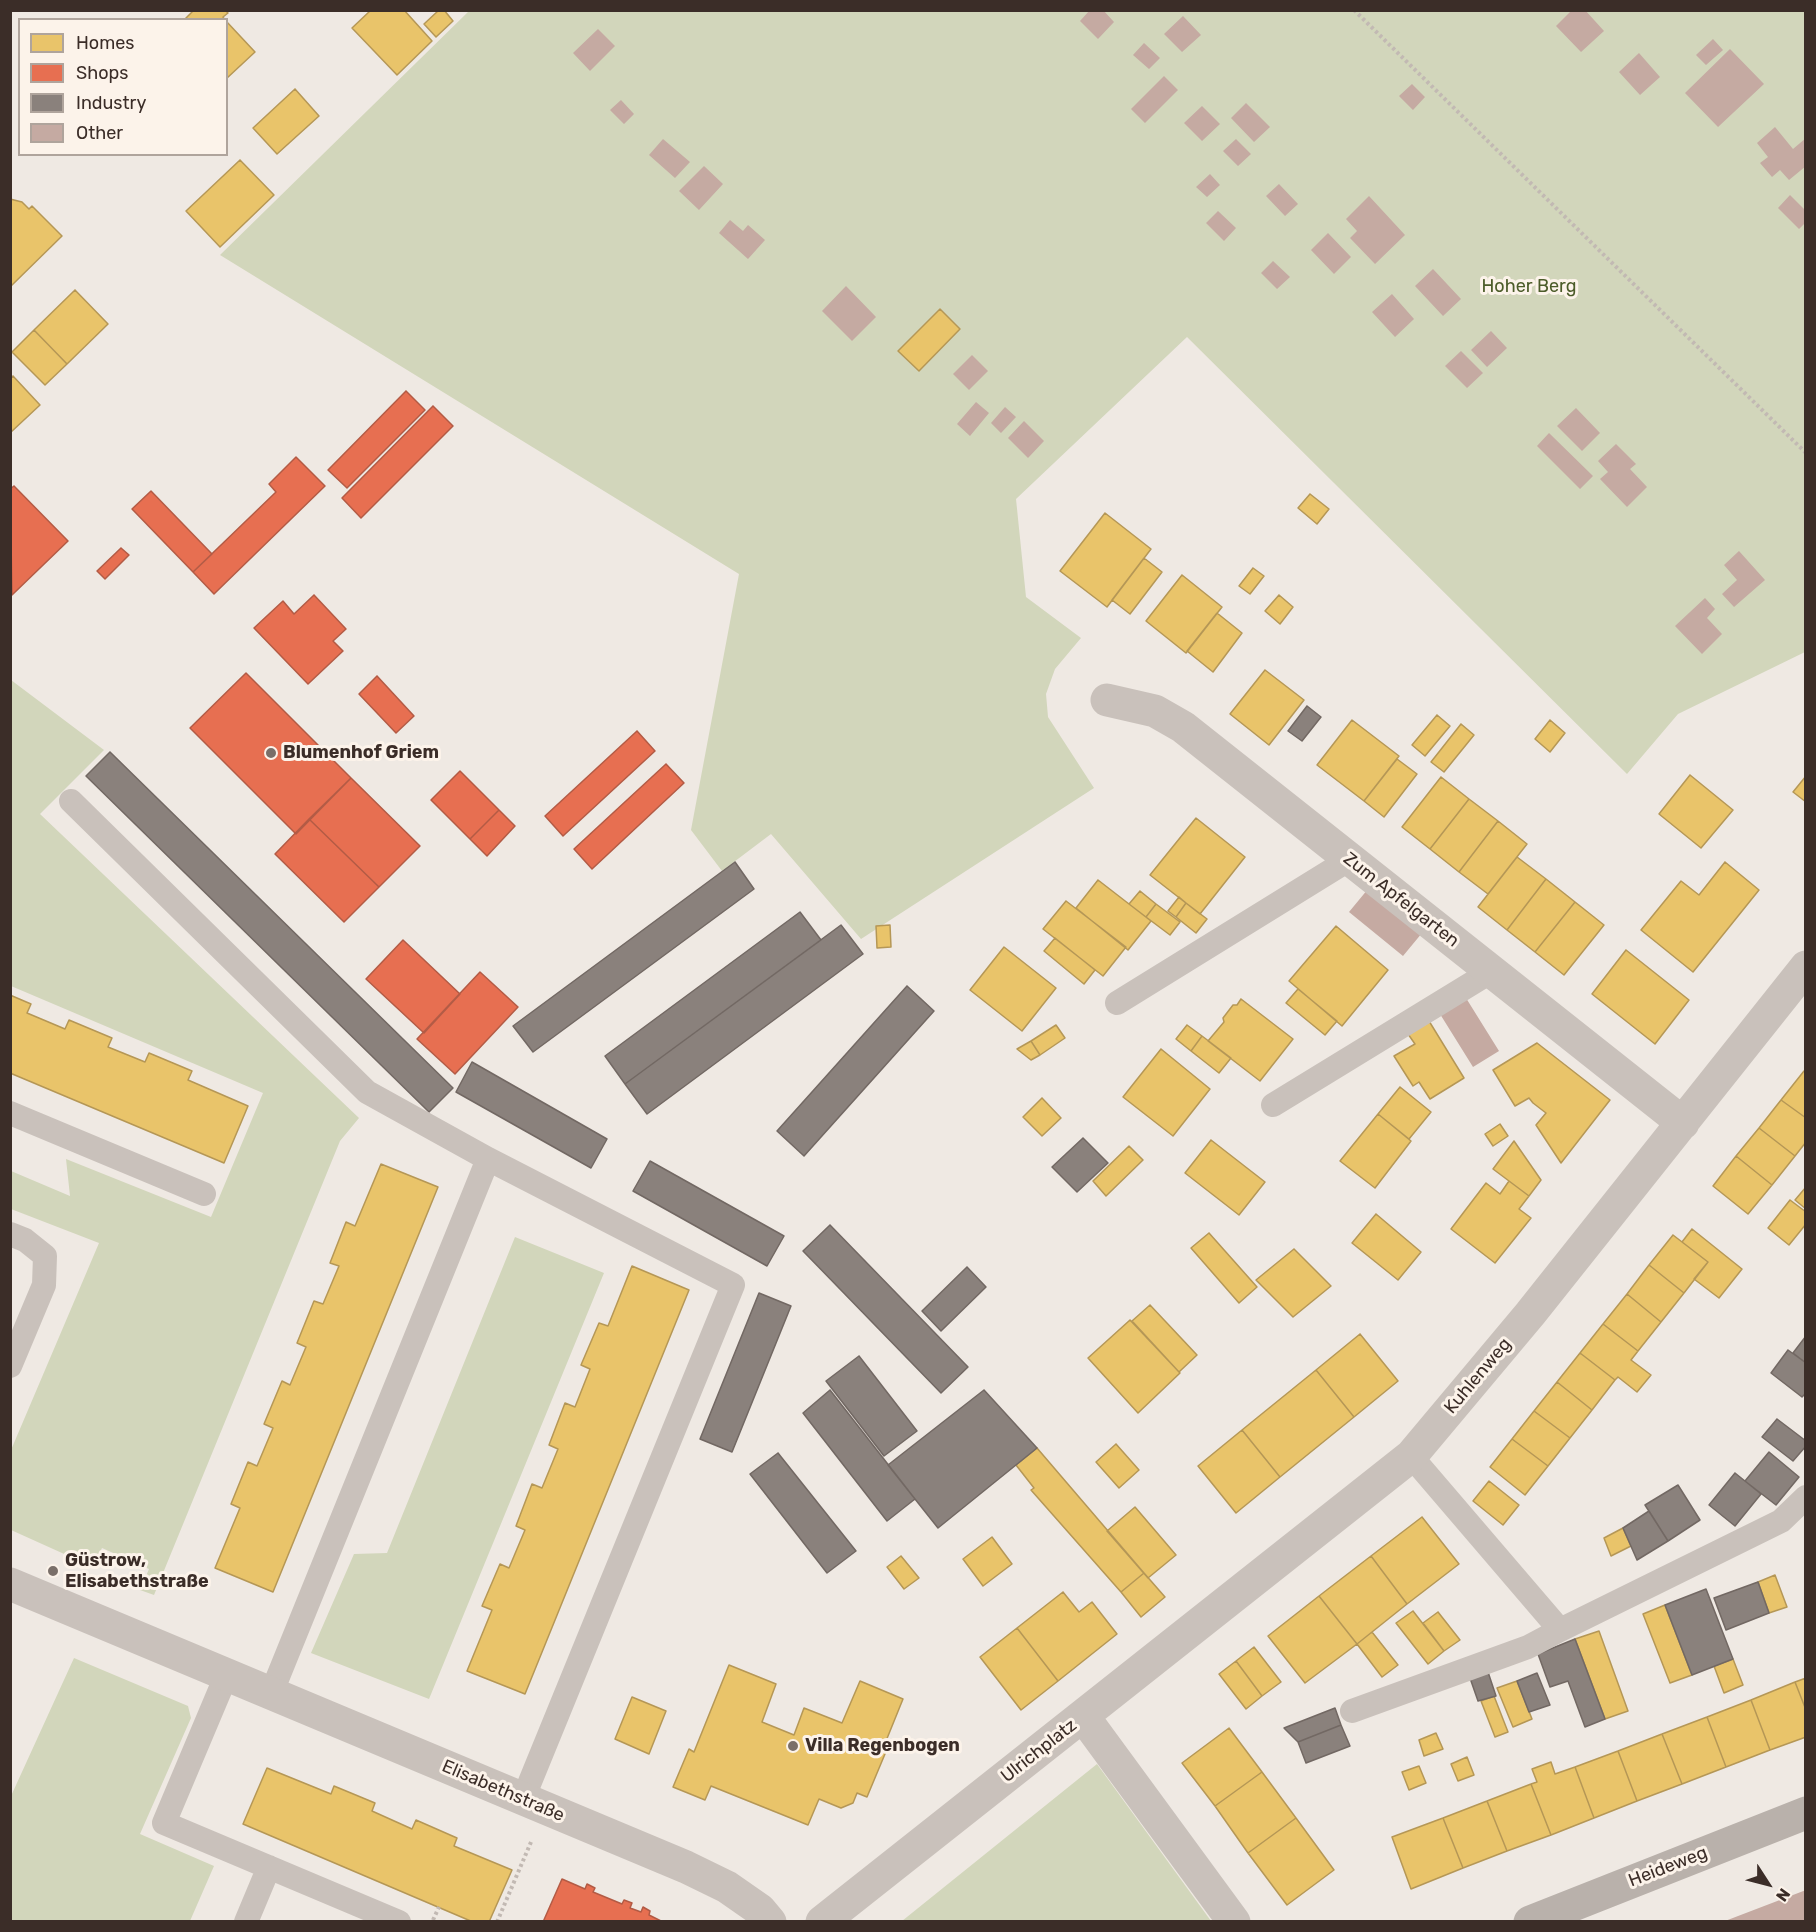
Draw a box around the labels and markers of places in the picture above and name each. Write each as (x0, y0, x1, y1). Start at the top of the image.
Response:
place label: Blumenhof Griem (283, 742, 439, 764)
marker: Blumenhof Griem (264, 746, 278, 760)
place label: Güstrow, Elisabethstraße (65, 1550, 209, 1592)
marker: Güstrow, Elisabethstraße (46, 1564, 60, 1578)
place label: Villa Regenbogen (805, 1735, 960, 1757)
marker: Villa Regenbogen (786, 1739, 800, 1753)

